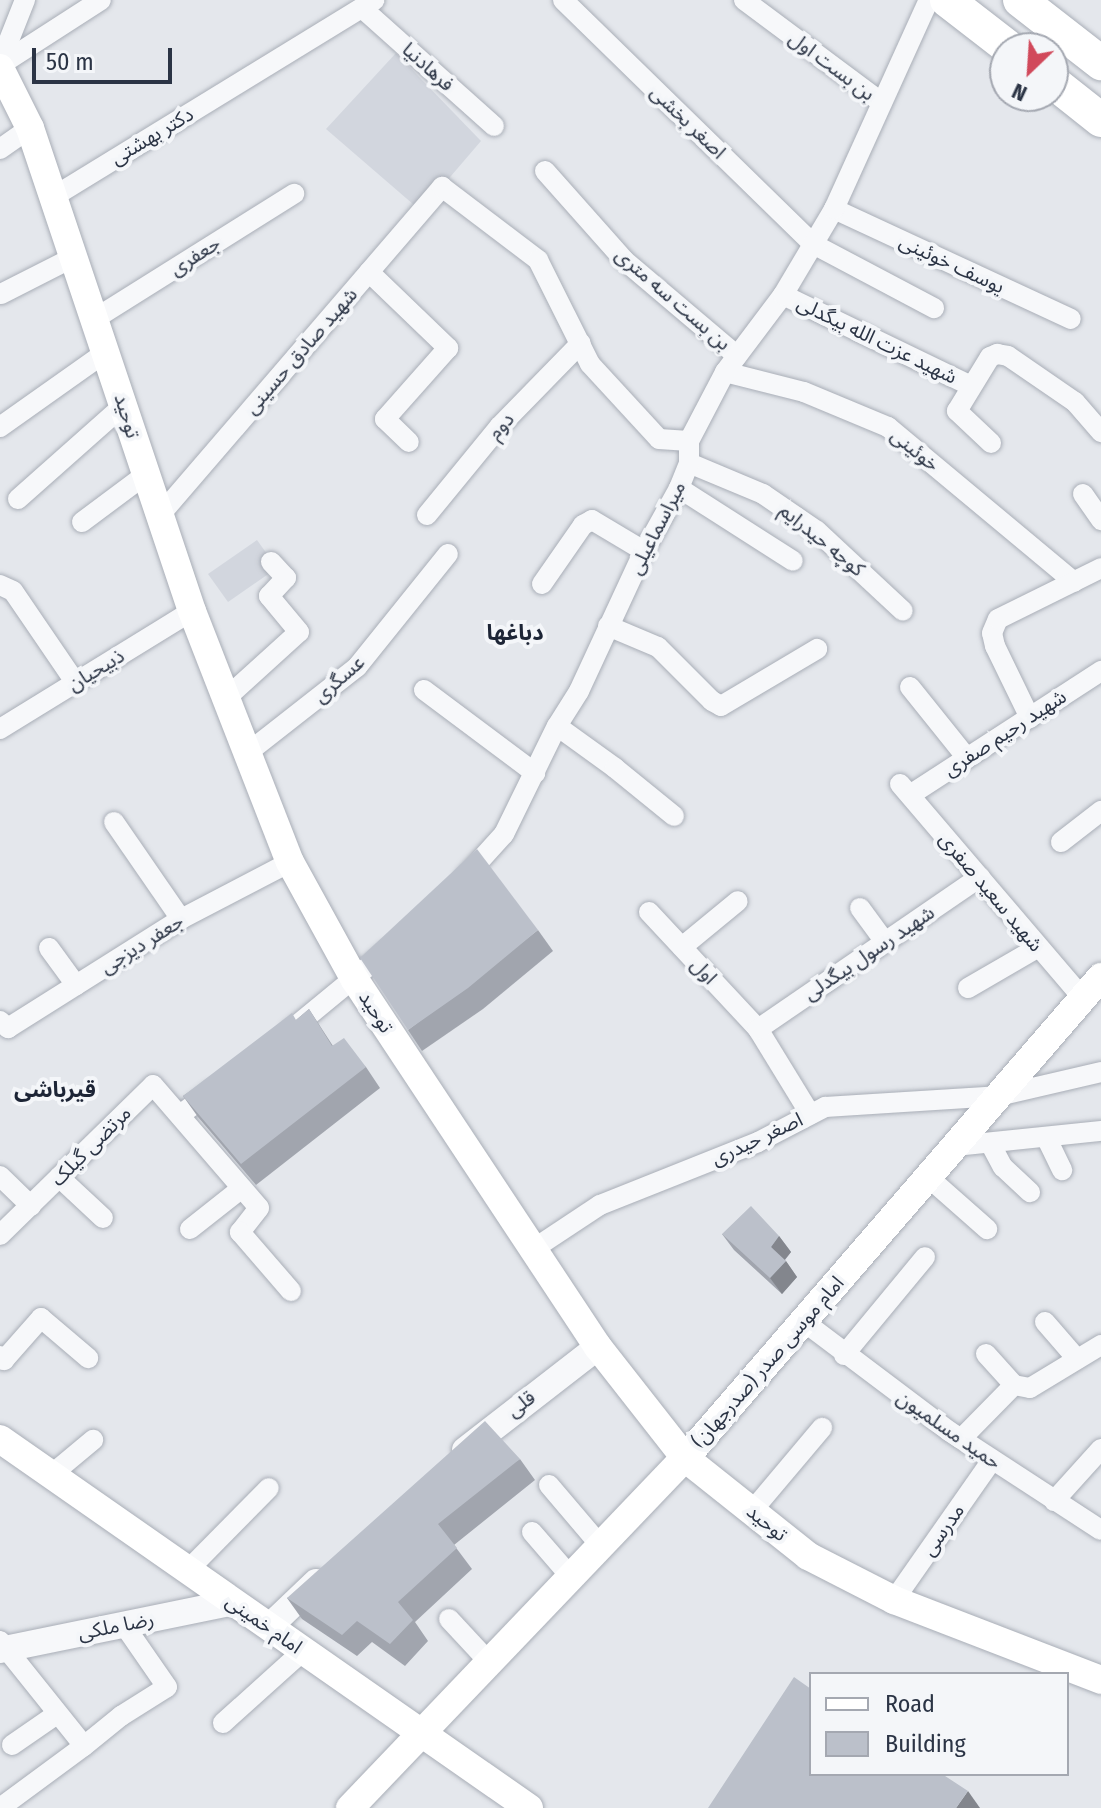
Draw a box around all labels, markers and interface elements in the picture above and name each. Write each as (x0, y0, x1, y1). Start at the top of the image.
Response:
street label: بن بست اول (784, 26, 880, 106)
scale bar (36, 32, 176, 82)
north arrow (989, 32, 1069, 112)
street label: فرهادنیا (397, 37, 459, 97)
text: 50 m (46, 48, 94, 76)
text: N (1008, 77, 1031, 107)
street label: اصغر بخشی (645, 80, 731, 164)
street label: دکتر بهشتی (106, 102, 198, 170)
street label: یوسف خوئینی (896, 229, 1008, 299)
street label: جعفری (165, 231, 225, 281)
street label: بن بست سه متری (610, 242, 736, 356)
street label: شهید صادق حسینی (239, 283, 363, 419)
street label: شهید عزت الله بیگدلی (793, 291, 961, 389)
street label: توحید (109, 391, 145, 441)
street label: دوم (483, 408, 519, 444)
street label: خوئینی (886, 423, 944, 477)
street label: میراسماعیلی (623, 477, 691, 579)
street label: کوچه حیدرایم (775, 498, 869, 582)
district label: دباغها (486, 620, 544, 646)
street label: ذبیحیان (63, 644, 129, 696)
street label: عسگری (308, 650, 370, 708)
street label: شهید رحیم صفری (939, 684, 1071, 782)
street label: شهید سعید صفری (934, 827, 1048, 957)
street label: شهید رسول بیگدلی (799, 900, 939, 1006)
street label: جعفر دیزجی (96, 909, 188, 979)
street label: اول (686, 953, 722, 989)
street label: توحید (354, 986, 398, 1038)
district label: قیرباشی (14, 1077, 96, 1103)
street label: مرتضی گیلک (46, 1101, 136, 1191)
street label: اصغر حیدری (707, 1107, 807, 1171)
street label: (صدرجهان) امام موسی صدر (687, 1271, 849, 1453)
street label: قلی (502, 1385, 540, 1423)
street label: حمید مسلمیون (892, 1385, 1006, 1475)
street label: توحید (742, 1499, 792, 1547)
street label: مدرسی (916, 1499, 970, 1561)
street label: امام خمینی (221, 1589, 307, 1659)
street label: رضا ملکی (76, 1607, 156, 1645)
legend (809, 1672, 1069, 1776)
text: Road (885, 1690, 935, 1718)
text: Building (885, 1730, 966, 1758)

